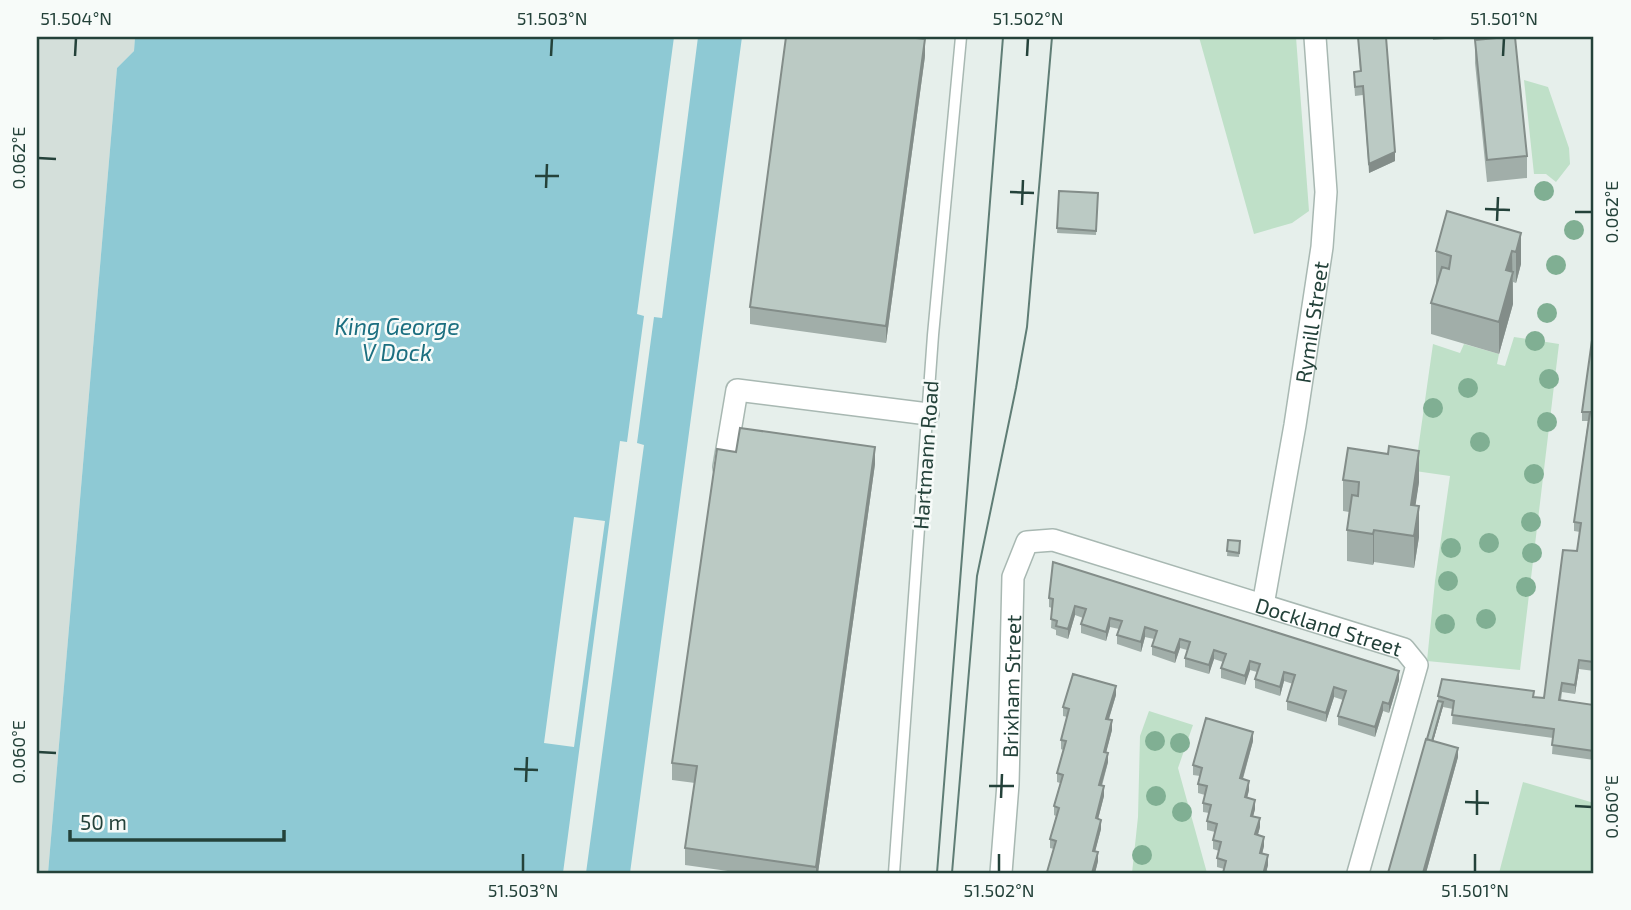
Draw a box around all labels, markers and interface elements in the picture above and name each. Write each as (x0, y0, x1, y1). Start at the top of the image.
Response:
text: 51.504°N (40, 7, 112, 29)
text: 51.503°N (517, 7, 587, 29)
text: 51.502°N (993, 7, 1063, 29)
text: 51.501°N (1470, 7, 1538, 29)
text: 0.062°E (7, 127, 29, 189)
text: 0.062°E (1600, 181, 1622, 243)
street label: Rymill Street (1289, 259, 1332, 385)
water label: King George V Dock (334, 312, 460, 366)
street label: Hartmann Road (907, 380, 943, 530)
street label: Dockland Street (1253, 591, 1405, 660)
street label: Brixham Street (996, 615, 1025, 758)
text: 0.060°E (7, 720, 29, 784)
text: 0.060°E (1600, 775, 1622, 839)
scale bar (70, 798, 284, 842)
text: 50 m (80, 809, 127, 834)
text: 51.503°N (488, 879, 558, 901)
text: 51.502°N (964, 879, 1034, 901)
text: 51.501°N (1441, 879, 1509, 901)

